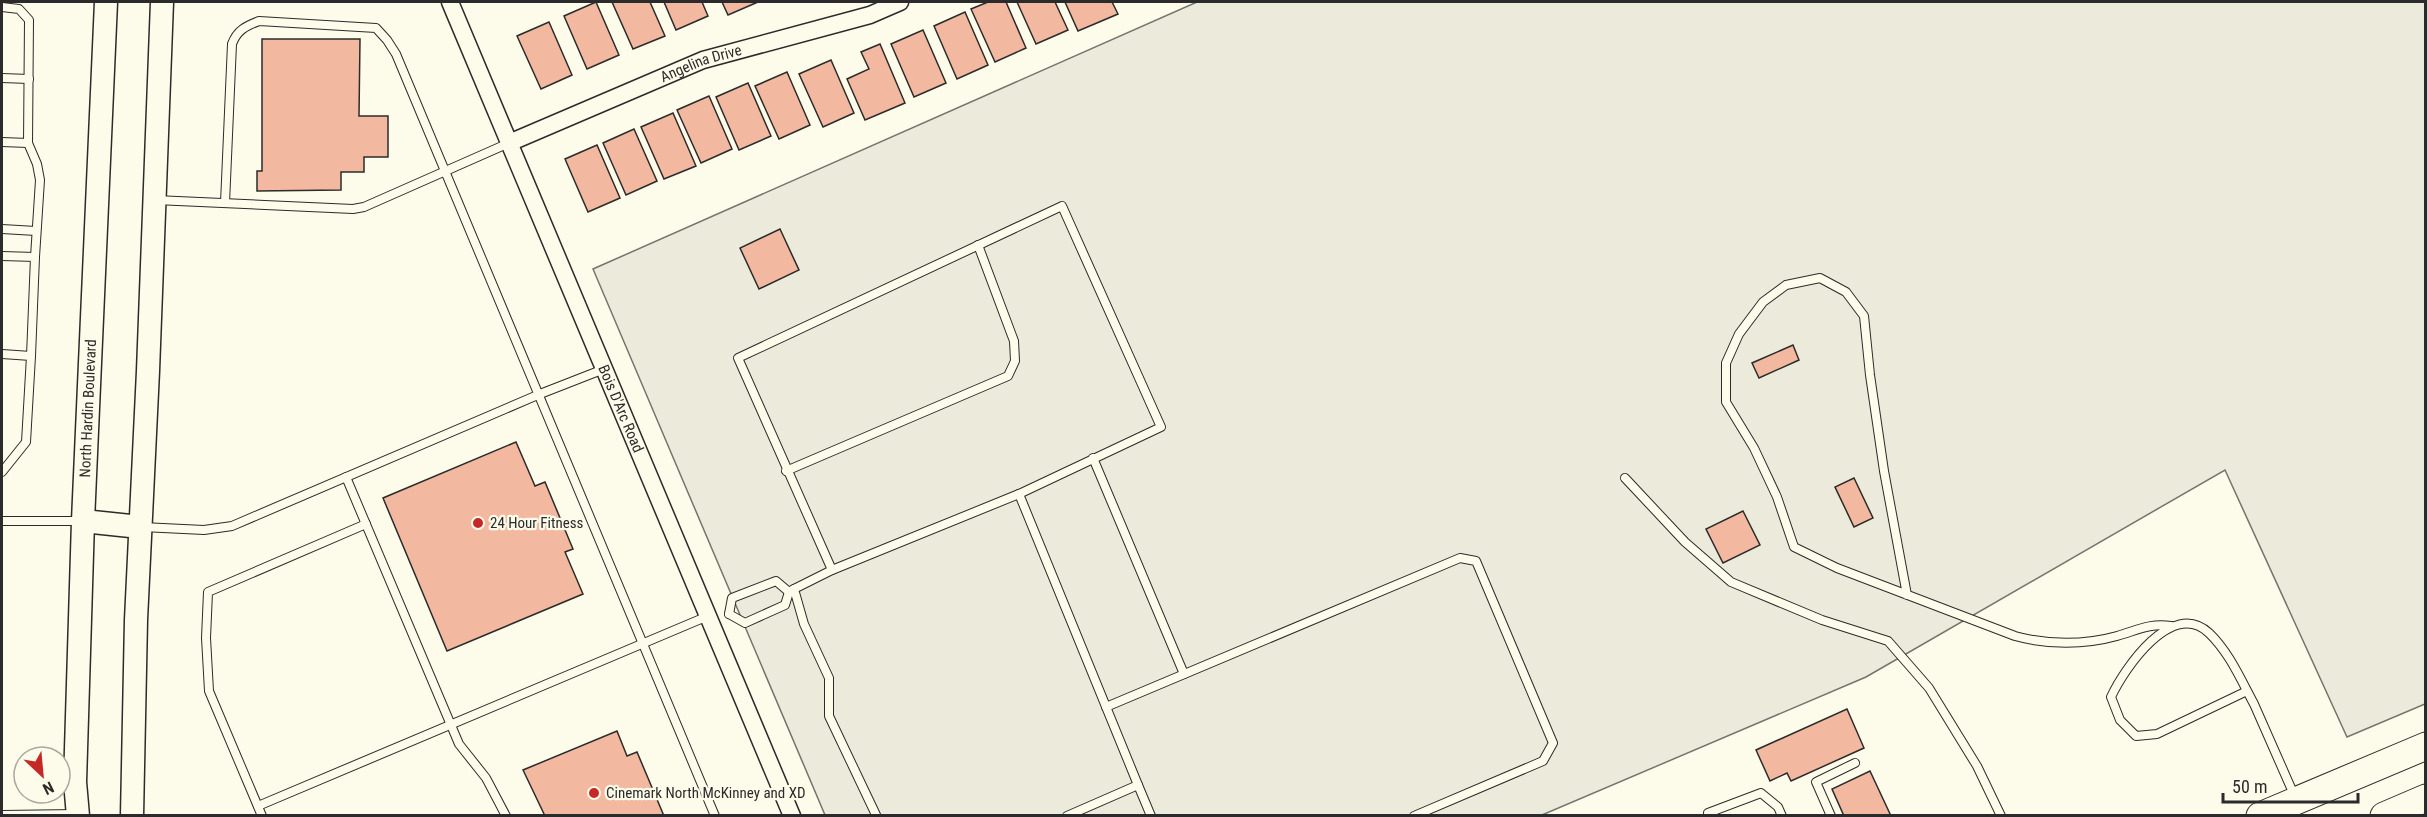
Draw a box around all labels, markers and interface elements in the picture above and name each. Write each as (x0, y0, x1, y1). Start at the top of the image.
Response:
street label: Angelina Drive (658, 41, 744, 86)
street label: North Hardin Boulevard (76, 339, 100, 478)
street label: Bois D'Arc Road (594, 362, 647, 455)
place label: 24 Hour Fitness (490, 514, 584, 532)
marker: 24 Hour Fitness (471, 516, 485, 530)
north arrow (12, 745, 72, 805)
scale bar (2223, 766, 2358, 804)
text: 50 m (2232, 776, 2267, 797)
text: N (40, 777, 57, 799)
place label: Cinemark North McKinney and XD (606, 784, 806, 802)
marker: Cinemark North McKinney and XD (587, 786, 601, 800)

